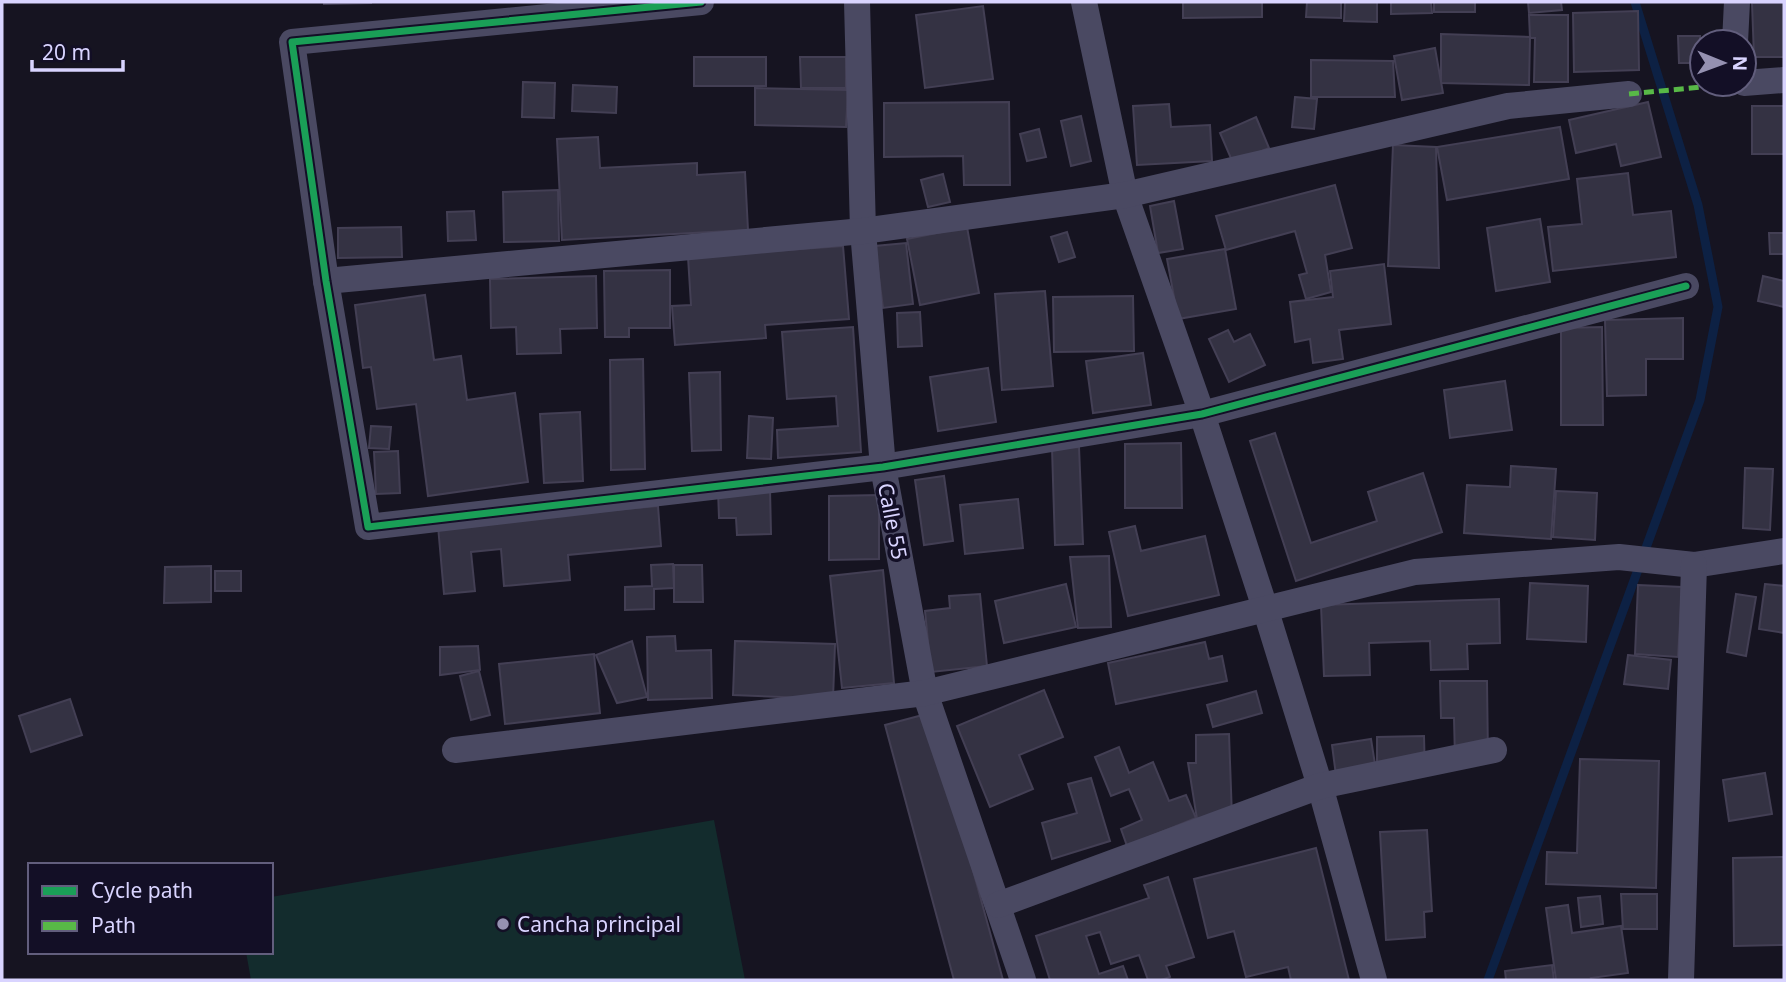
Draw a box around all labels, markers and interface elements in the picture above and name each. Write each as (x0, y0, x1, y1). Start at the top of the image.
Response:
scale bar (32, 28, 122, 72)
north arrow (1688, 28, 1758, 98)
text: 20 m (42, 38, 91, 66)
text: N (1727, 55, 1753, 71)
street label: Calle 55 (872, 480, 914, 562)
legend (28, 863, 273, 954)
text: Cycle path (91, 876, 193, 904)
place label: Cancha principal (517, 910, 681, 938)
text: Path (91, 911, 136, 939)
marker: Cancha principal (495, 916, 511, 932)

